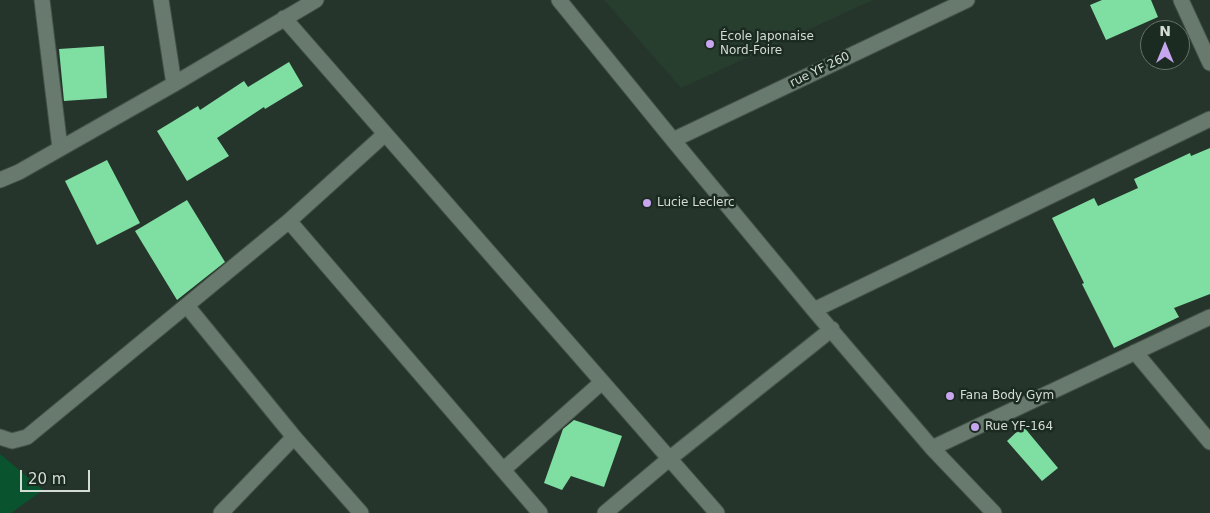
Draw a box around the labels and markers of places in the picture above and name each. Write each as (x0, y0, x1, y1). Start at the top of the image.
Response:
place label: École Japonaise Nord-Foire (720, 30, 814, 58)
marker: École Japonaise Nord-Foire (704, 38, 716, 50)
place label: Lucie Leclerc (657, 196, 735, 210)
marker: Lucie Leclerc (641, 197, 653, 209)
place label: Fana Body Gym (960, 389, 1054, 403)
marker: Fana Body Gym (944, 390, 956, 402)
place label: Rue YF-164 (985, 420, 1053, 434)
marker: Rue YF-164 (969, 421, 981, 433)

